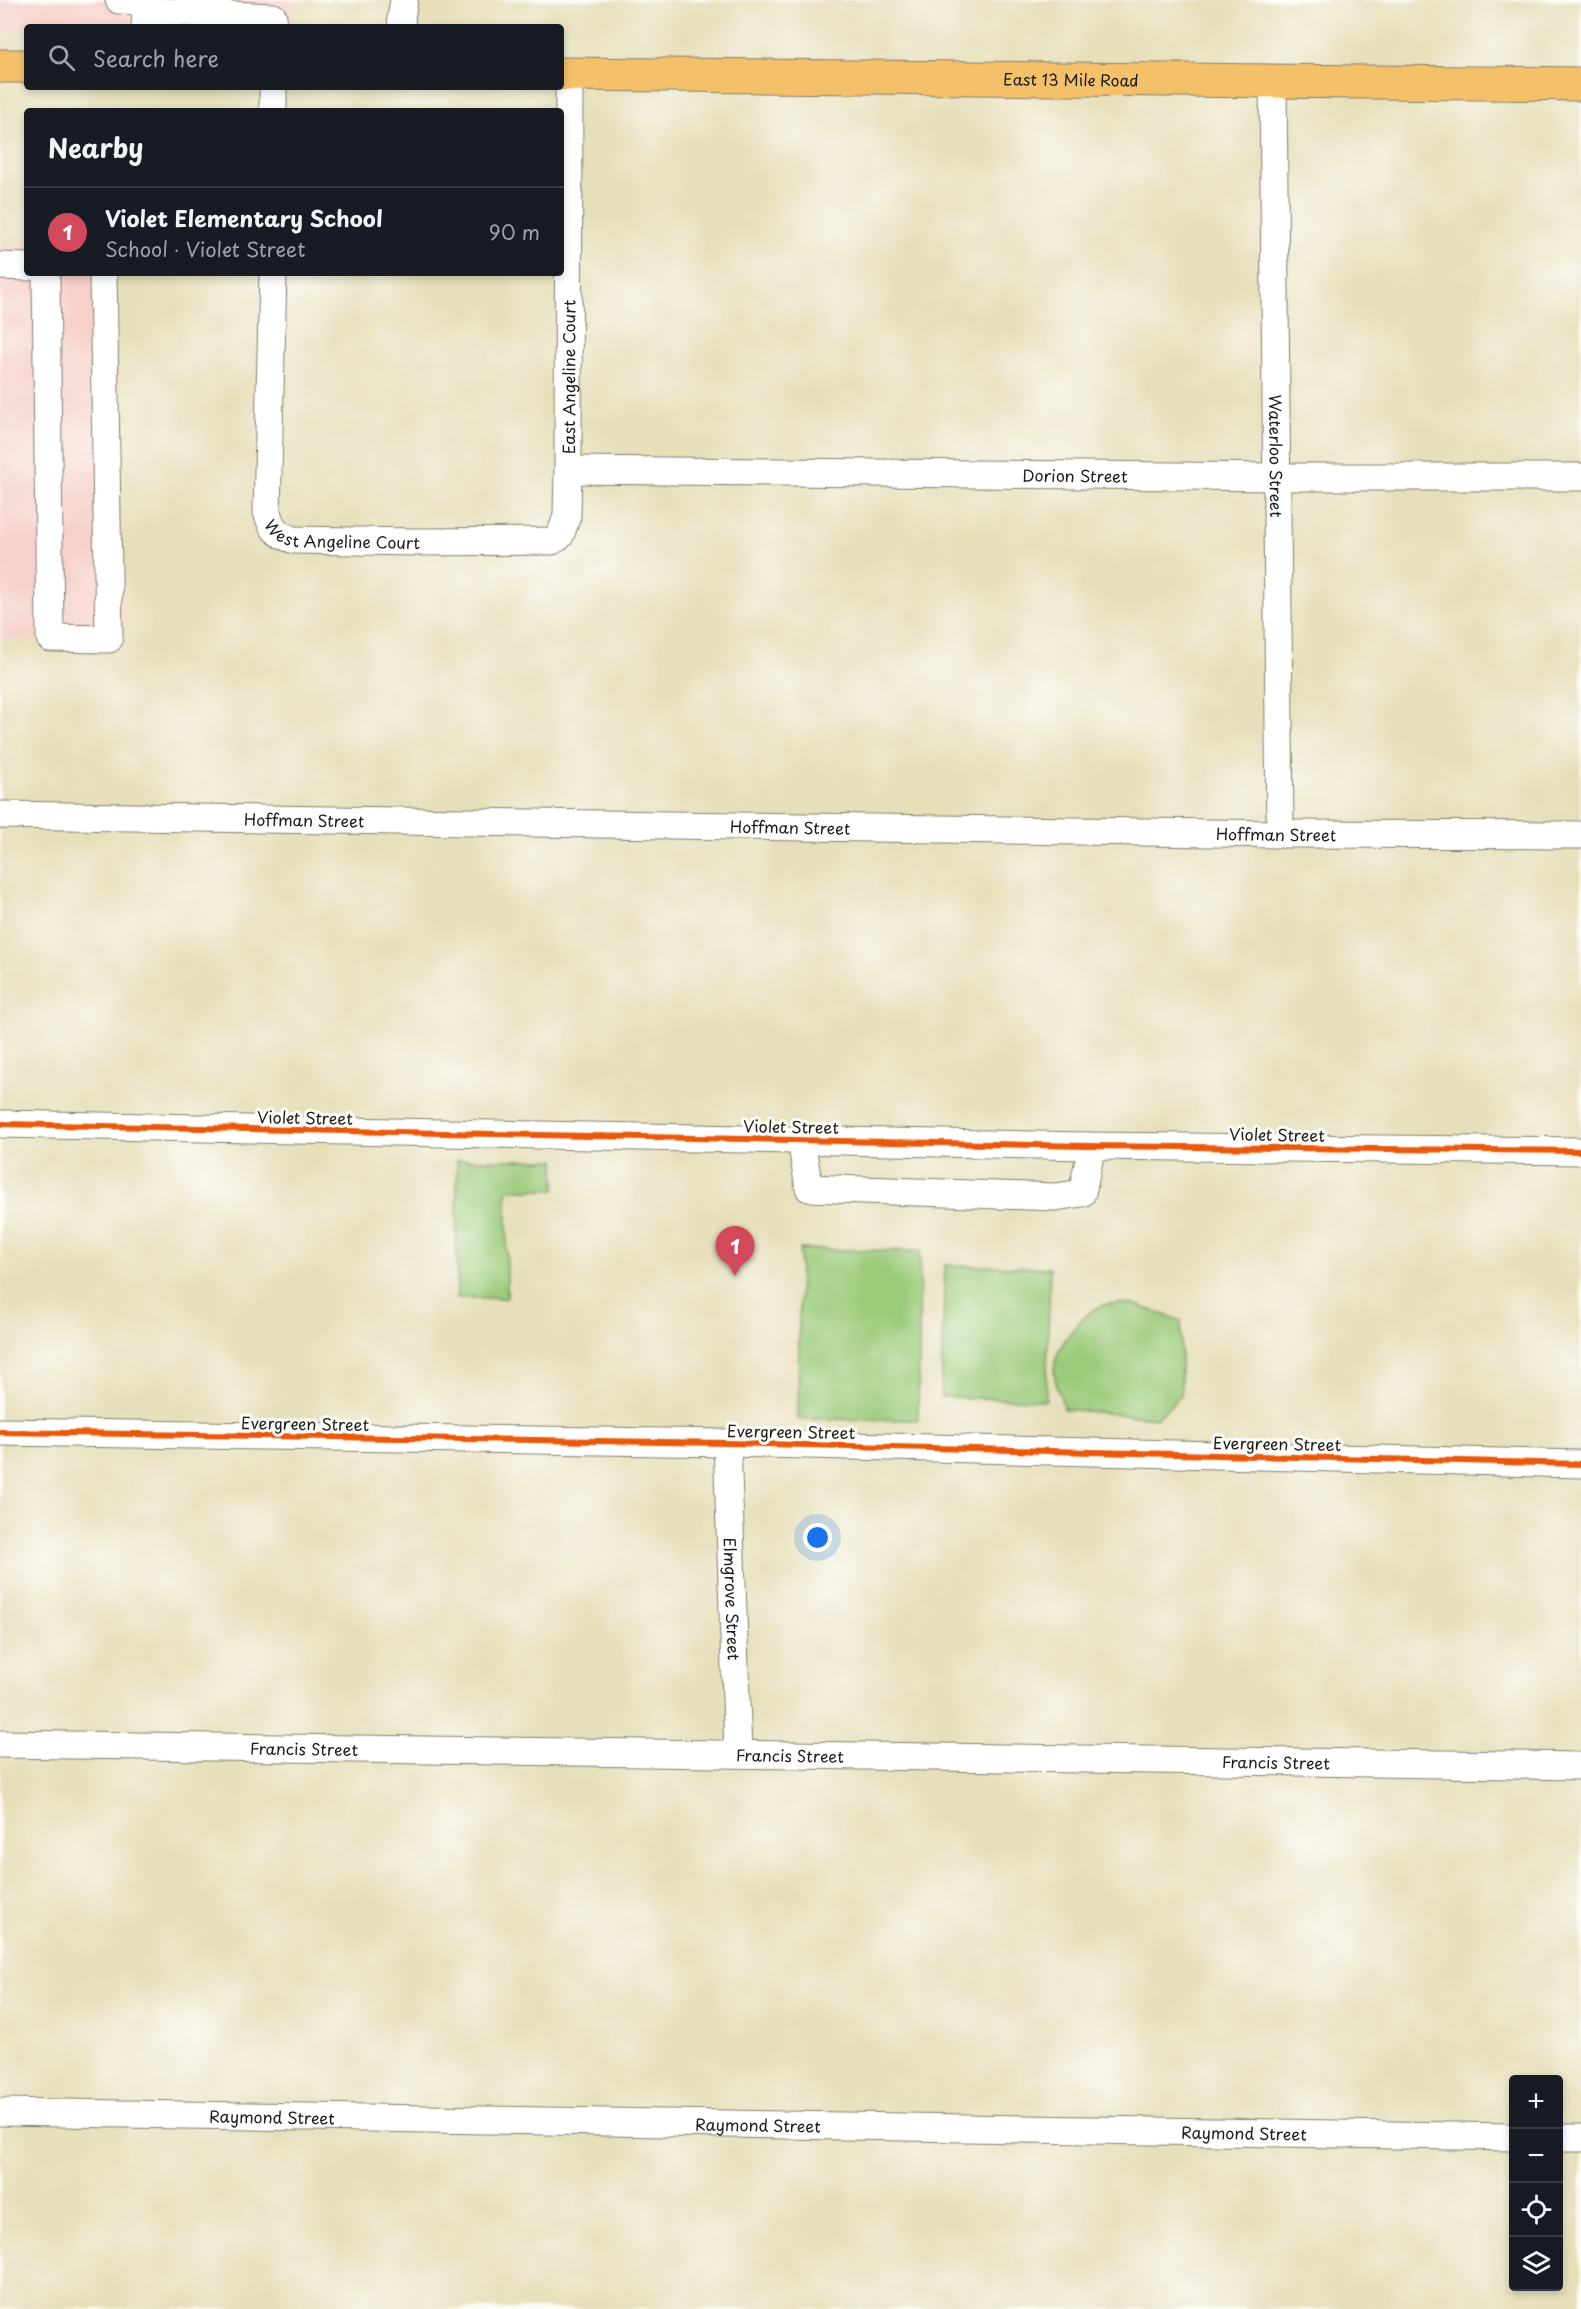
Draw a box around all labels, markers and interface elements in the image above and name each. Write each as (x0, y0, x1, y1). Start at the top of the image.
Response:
search box (24, 24, 564, 90)
icon: search (45, 41, 78, 74)
text: Search here (93, 41, 219, 74)
street label: East 13 Mile Road (1003, 66, 1139, 92)
text: Nearby (48, 128, 143, 167)
text: Violet Elementary School (105, 201, 383, 234)
text: 1 (63, 217, 72, 247)
text: 90 m (489, 217, 540, 247)
text: School · Violet Street (105, 234, 305, 264)
street label: East Angeline Court (556, 299, 580, 454)
street label: Waterloo Street (1264, 394, 1289, 518)
street label: Dorion Street (1022, 462, 1128, 488)
street label: West Angeline Court (259, 514, 421, 554)
street label: Hoffman Street (244, 807, 364, 832)
street label: Hoffman Street (730, 814, 850, 840)
street label: Hoffman Street (1216, 821, 1336, 846)
street label: Violet Street (257, 1104, 354, 1130)
street label: Violet Street (743, 1113, 840, 1139)
street label: Violet Street (1229, 1121, 1326, 1147)
pin: 1 (716, 1226, 754, 1276)
street label: Evergreen Street (241, 1410, 370, 1436)
street label: Evergreen Street (727, 1418, 856, 1444)
street label: Evergreen Street (1213, 1430, 1342, 1456)
your location (803, 1523, 832, 1552)
street label: Elmgrove Street (718, 1537, 747, 1661)
street label: Francis Street (250, 1735, 359, 1761)
street label: Francis Street (736, 1742, 845, 1768)
street label: Francis Street (1222, 1749, 1331, 1775)
map controls (1509, 2075, 1563, 2291)
button: + (1509, 2075, 1563, 2129)
street label: Raymond Street (209, 2103, 335, 2130)
street label: Raymond Street (695, 2111, 821, 2138)
street label: Raymond Street (1181, 2120, 1307, 2146)
button: − (1509, 2129, 1563, 2183)
button: locate (1509, 2183, 1563, 2237)
button: layers (1509, 2237, 1563, 2291)

